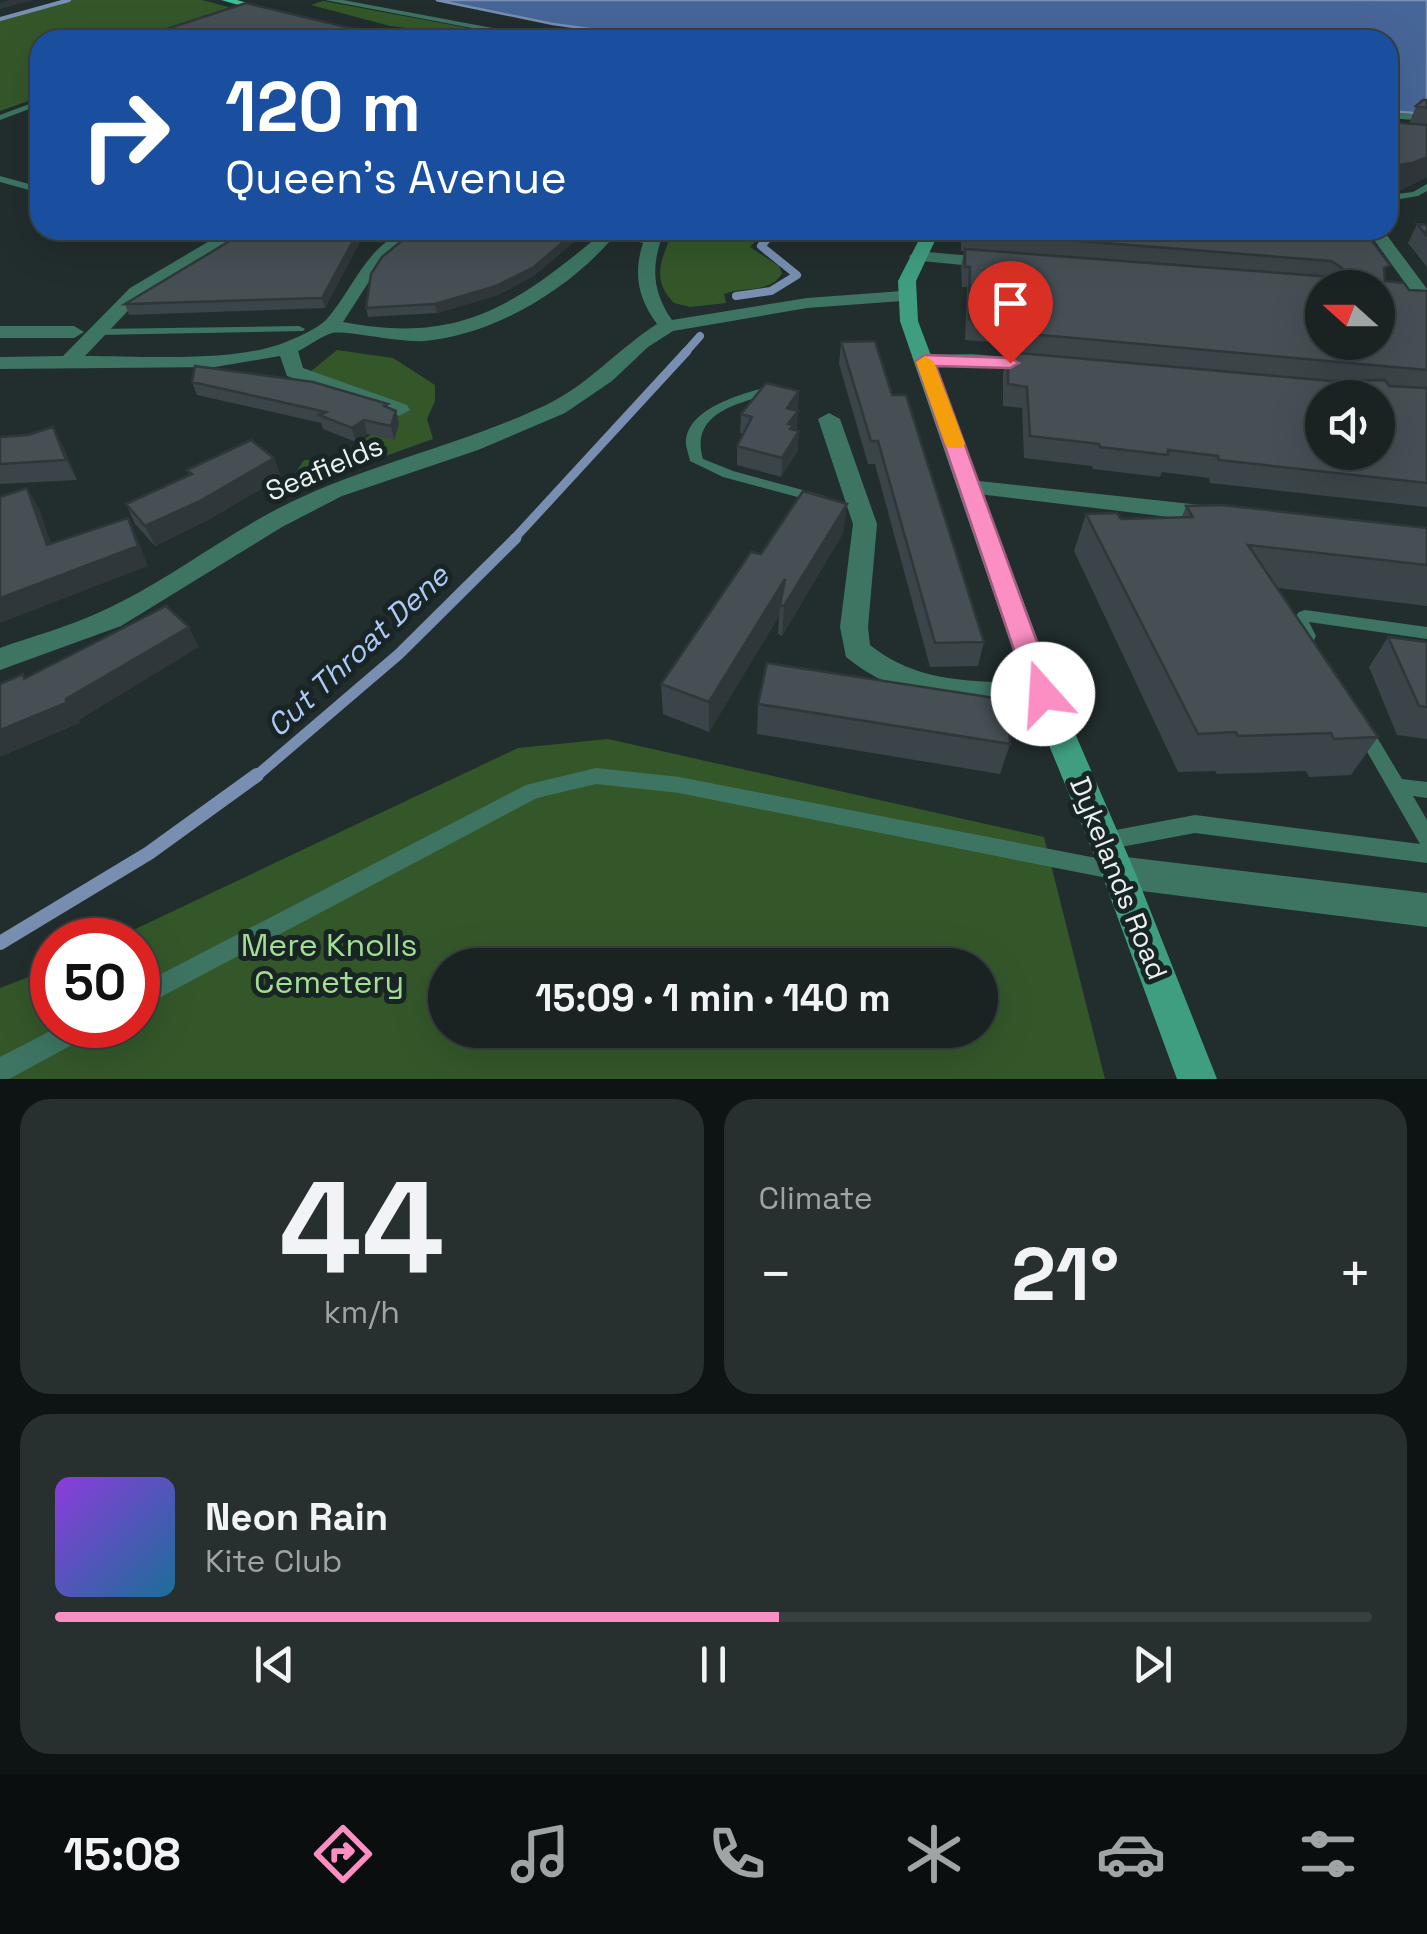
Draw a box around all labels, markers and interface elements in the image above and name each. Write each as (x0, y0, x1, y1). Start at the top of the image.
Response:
text: 120 m (225, 62, 421, 151)
icon: right (60, 70, 190, 200)
text: Queen's Avenue (225, 149, 567, 206)
pin (968, 261, 1053, 364)
north arrow (1305, 270, 1395, 360)
map controls (1305, 270, 1395, 470)
icon: arrive (983, 276, 1038, 331)
button: sound (1305, 380, 1395, 470)
street label: Seafields (260, 427, 388, 509)
water label: Cut Throat Dene (258, 555, 458, 745)
position arrow (991, 642, 1095, 746)
street label: Dykelands Road (1062, 771, 1176, 985)
speed limit sign: 50 (30, 918, 160, 1048)
park label: Mere Knolls Cemetery (241, 925, 417, 1002)
text: 15:09 · 1 min · 140 m (535, 974, 891, 1022)
text: 44 (279, 1144, 444, 1310)
text: Climate (759, 1178, 873, 1218)
text: 21° (1011, 1226, 1119, 1322)
text: − (759, 1239, 793, 1309)
text: + (1338, 1239, 1372, 1309)
text: km/h (324, 1292, 400, 1332)
text: Neon Rain (205, 1493, 388, 1541)
text: Kite Club (205, 1541, 342, 1581)
icon: previous (247, 1637, 302, 1692)
icon: pause (686, 1637, 741, 1692)
icon: next (1125, 1637, 1180, 1692)
icon: directions (308, 1819, 378, 1889)
icon: music (505, 1819, 575, 1889)
icon: phone (702, 1819, 772, 1889)
icon: climate (899, 1819, 969, 1889)
icon: car (1096, 1819, 1166, 1889)
icon: filters (1293, 1819, 1363, 1889)
text: 15:08 (64, 1826, 180, 1883)

